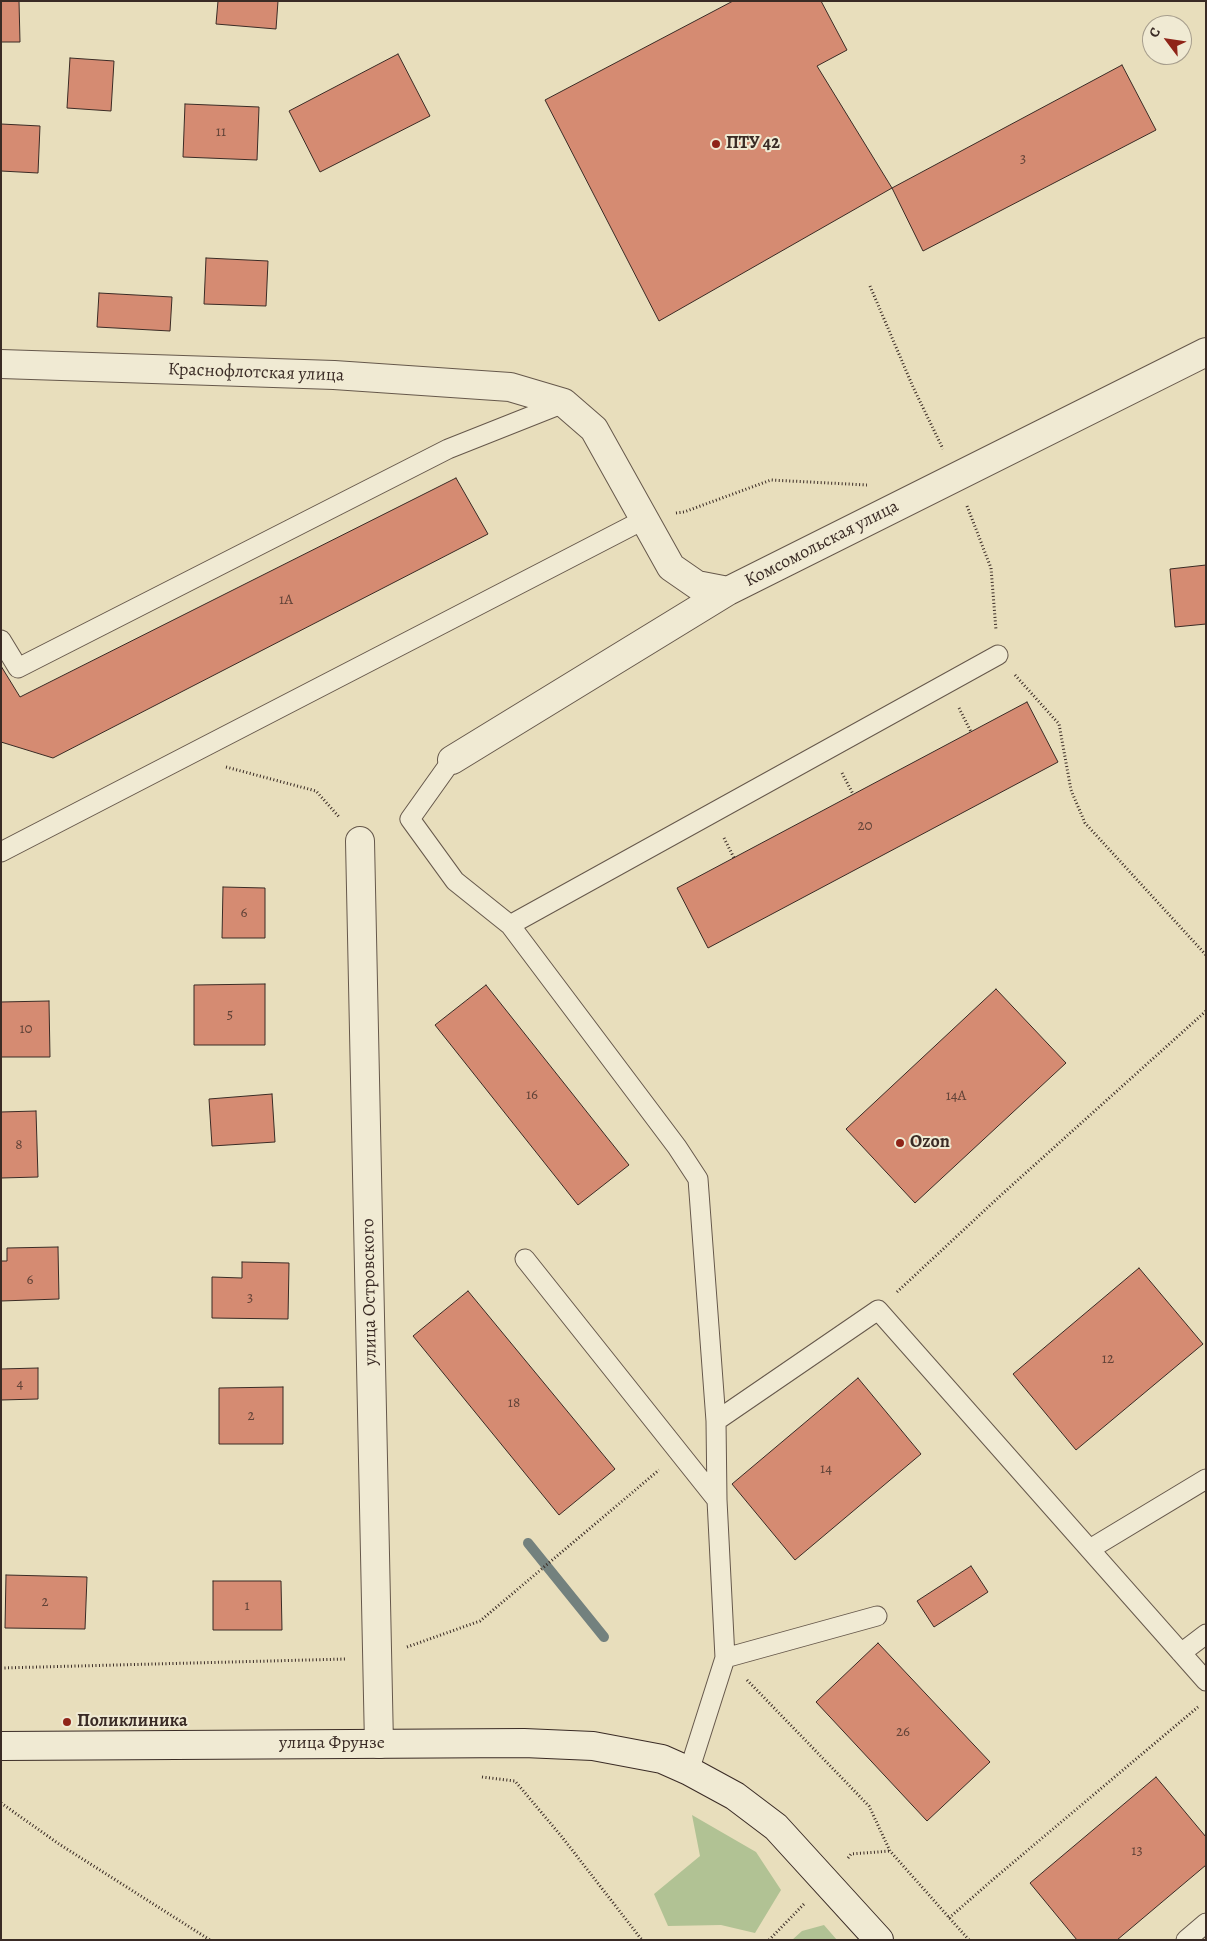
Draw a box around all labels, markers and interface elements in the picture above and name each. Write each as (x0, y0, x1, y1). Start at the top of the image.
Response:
north arrow (1142, 15, 1192, 65)
text: С (1144, 24, 1165, 41)
house number: 11 (216, 123, 226, 141)
place label: ПТУ 42 (726, 133, 780, 155)
marker: ПТУ 42 (710, 138, 722, 150)
house number: 3 (1020, 150, 1026, 168)
street label: Краснофлотская улица (167, 359, 345, 387)
street label: Комсомольская улица (741, 496, 903, 592)
house number: 1А (279, 591, 293, 609)
house number: 20 (857, 817, 873, 835)
house number: 6 (241, 904, 247, 922)
house number: 5 (227, 1006, 233, 1024)
house number: 10 (19, 1020, 33, 1038)
house number: 16 (526, 1086, 538, 1104)
house number: 14А (946, 1087, 966, 1105)
place label: Ozon (910, 1132, 950, 1154)
house number: 8 (15, 1136, 23, 1154)
marker: Ozon (894, 1137, 906, 1149)
street label: улица Островского (358, 1218, 382, 1366)
house number: 6 (27, 1271, 33, 1289)
house number: 3 (247, 1289, 253, 1307)
house number: 12 (1102, 1350, 1114, 1368)
house number: 4 (17, 1375, 23, 1393)
house number: 18 (508, 1394, 520, 1412)
house number: 2 (247, 1407, 255, 1425)
house number: 14 (820, 1460, 832, 1478)
house number: 2 (41, 1593, 49, 1611)
house number: 1 (244, 1597, 250, 1615)
place label: Поликлиника (77, 1711, 188, 1733)
marker: Поликлиника (61, 1716, 73, 1728)
house number: 26 (896, 1723, 910, 1741)
street label: улица Фрунзе (279, 1733, 385, 1755)
house number: 13 (1131, 1842, 1143, 1860)

